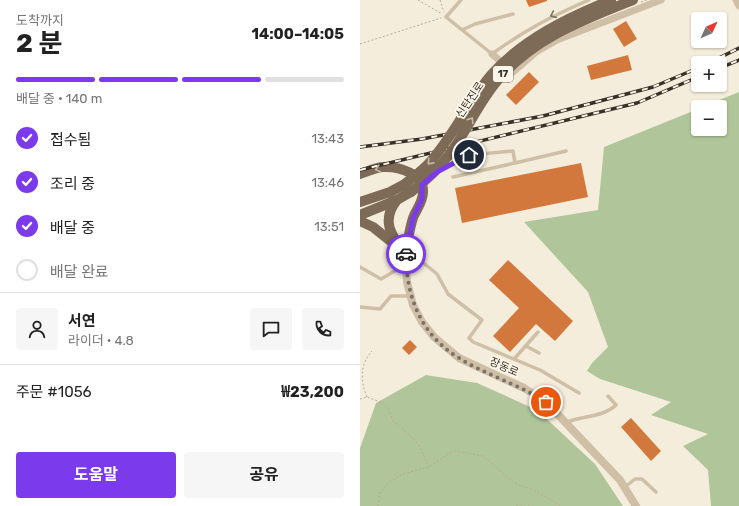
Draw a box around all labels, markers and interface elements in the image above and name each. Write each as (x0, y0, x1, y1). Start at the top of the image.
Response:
one-way arrow (550, 10, 557, 18)
north arrow (691, 12, 727, 48)
map controls (691, 12, 727, 136)
text: 도착까지 (16, 13, 64, 28)
text: 14:00–14:05 (251, 25, 344, 43)
text: 2 분 (16, 28, 62, 59)
button: + (691, 56, 727, 92)
road number: 17 (493, 66, 513, 82)
street label: 신탄진로 (453, 80, 487, 120)
text: 배달 중 · 140 m (16, 91, 102, 106)
button: − (691, 100, 727, 136)
one-way arrow (466, 117, 473, 124)
icon: check (16, 127, 38, 149)
text: 접수됨 (50, 131, 91, 149)
text: 13:43 (311, 131, 344, 146)
pin (452, 138, 486, 172)
icon: home (458, 144, 480, 166)
one-way arrow (427, 157, 434, 164)
one-way arrow (375, 164, 382, 173)
icon: check (16, 171, 38, 193)
text: 조리 중 (50, 175, 95, 193)
text: 13:46 (311, 175, 344, 190)
icon: check (16, 215, 38, 237)
text: 배달 중 (50, 219, 95, 237)
text: 13:51 (314, 219, 344, 234)
courier (386, 234, 426, 274)
icon: car (395, 243, 417, 265)
text: 배달 완료 (50, 263, 109, 281)
button: person (16, 308, 58, 350)
button: chat (250, 308, 292, 350)
button: phone (302, 308, 344, 350)
text: 서연 (68, 312, 96, 330)
text: 라이더 · 4.8 (68, 333, 134, 348)
street label: 장동로 (487, 355, 521, 379)
text: 주문 #1056 (16, 383, 92, 401)
text: ₩23,200 (281, 383, 344, 401)
pin (529, 385, 563, 419)
icon: bag (535, 391, 557, 413)
button: 도움말 (16, 452, 176, 498)
button: 공유 (184, 452, 344, 498)

